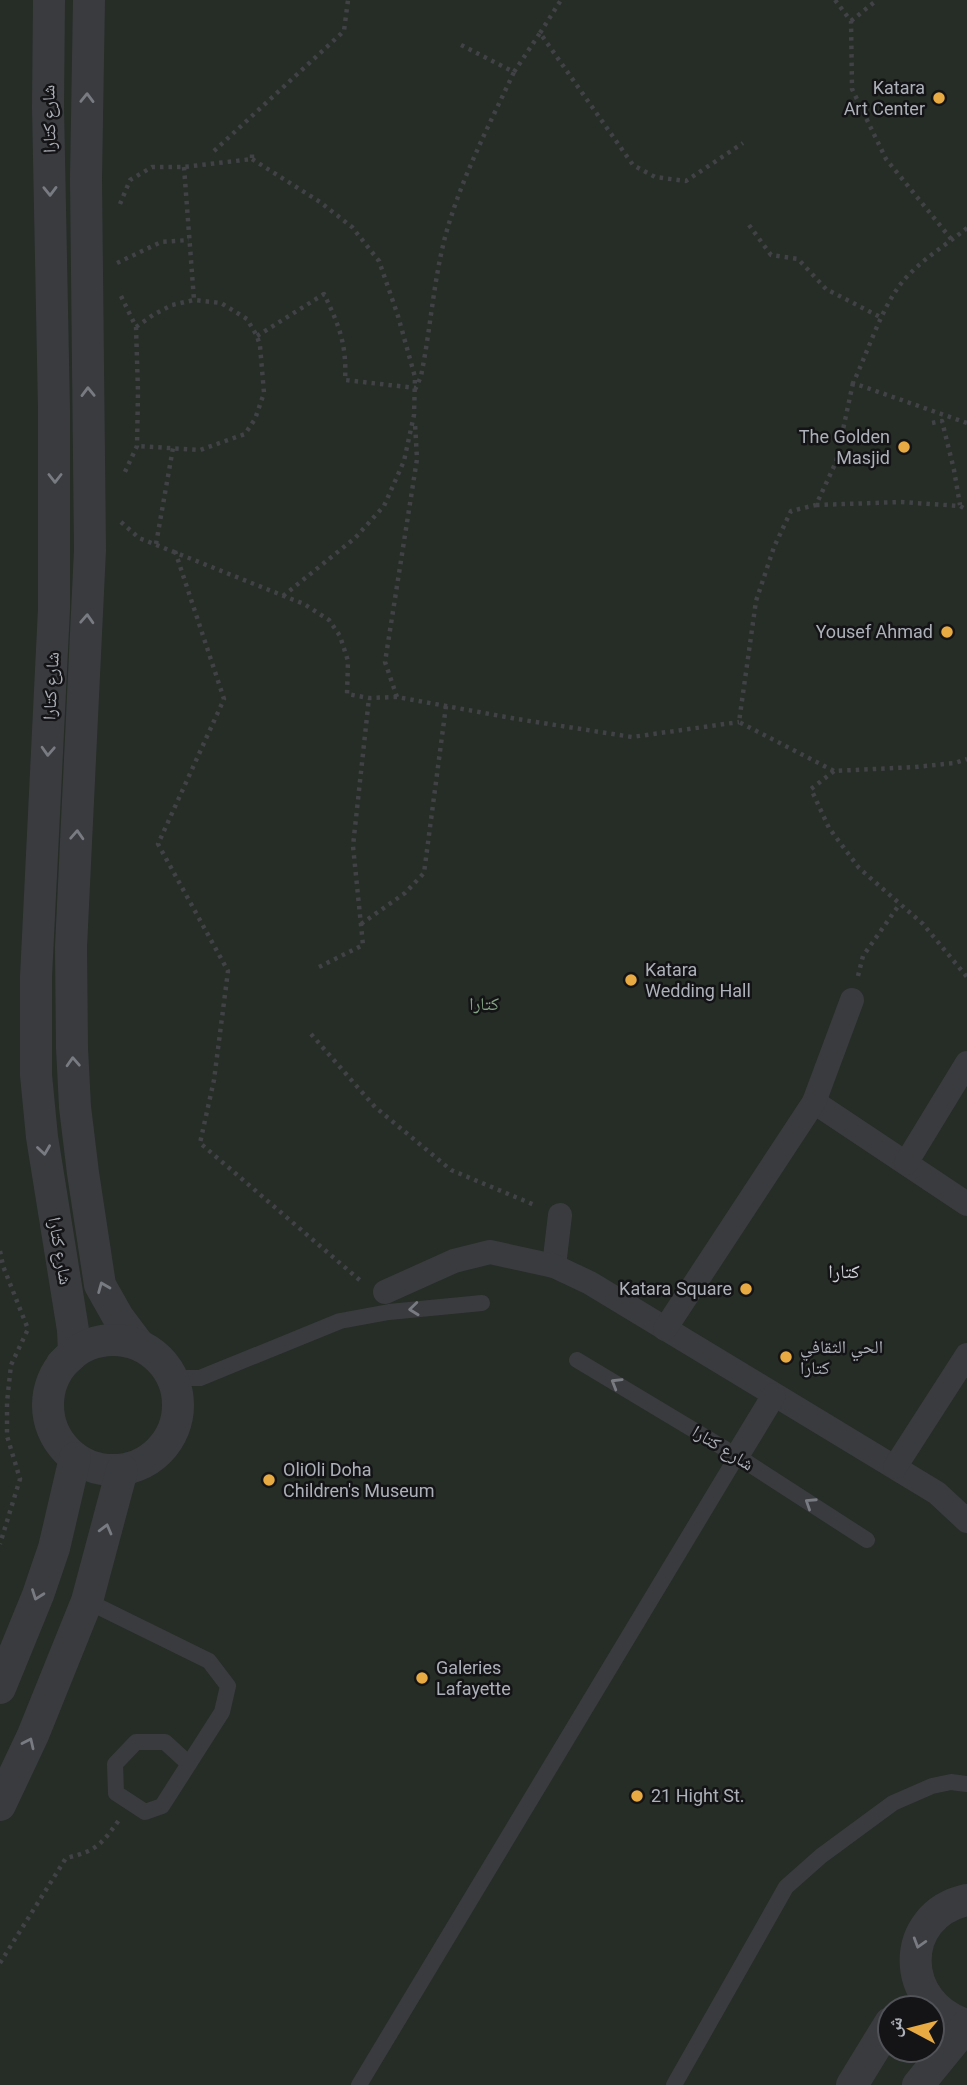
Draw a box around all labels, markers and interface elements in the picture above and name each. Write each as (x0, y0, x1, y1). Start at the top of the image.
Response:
place label: Katara Art Center (844, 77, 925, 119)
street label: شارع كتارا (37, 85, 61, 153)
marker: Katara Art Center (931, 90, 947, 106)
one-way arrow (80, 92, 95, 103)
one-way arrow (42, 186, 58, 196)
one-way arrow (81, 386, 96, 397)
place label: The Golden Masjid (799, 426, 890, 468)
marker: The Golden Masjid (896, 439, 912, 455)
one-way arrow (47, 473, 63, 484)
one-way arrow (79, 614, 94, 625)
place label: Yousef Ahmad (816, 621, 933, 642)
marker: Yousef Ahmad (939, 624, 955, 640)
street label: شارع كتارا (38, 651, 64, 721)
one-way arrow (40, 745, 55, 756)
one-way arrow (70, 829, 85, 840)
place label: Katara Wedding Hall (645, 959, 751, 1001)
marker: Katara Wedding Hall (623, 972, 639, 988)
park label: كتارا (469, 993, 499, 1014)
one-way arrow (66, 1057, 81, 1068)
one-way arrow (36, 1144, 51, 1156)
street label: شارع كتارا (43, 1215, 77, 1287)
district label: كتارا (828, 1260, 860, 1283)
place label: Katara Square (619, 1278, 732, 1299)
marker: Katara Square (738, 1281, 754, 1297)
one-way arrow (97, 1282, 111, 1294)
one-way arrow (408, 1302, 419, 1317)
place label: الحي الثقافي كتارا (800, 1336, 883, 1378)
marker: الحي الثقافي كتارا (778, 1349, 794, 1365)
one-way arrow (611, 1379, 624, 1392)
street label: شارع كتارا (688, 1421, 758, 1475)
place label: OliOli Doha Children's Museum (283, 1459, 434, 1501)
marker: OliOli Doha Children's Museum (261, 1472, 277, 1488)
one-way arrow (805, 1499, 818, 1511)
one-way arrow (98, 1524, 112, 1536)
one-way arrow (32, 1588, 46, 1600)
place label: Galeries Lafayette (436, 1657, 511, 1699)
marker: Galeries Lafayette (414, 1670, 430, 1686)
one-way arrow (21, 1738, 35, 1750)
place label: 21 Hight St. (651, 1785, 745, 1806)
marker: 21 Hight St. (629, 1788, 645, 1804)
one-way arrow (913, 1937, 928, 1949)
north arrow (876, 1994, 946, 2064)
text: ش (882, 2016, 907, 2038)

